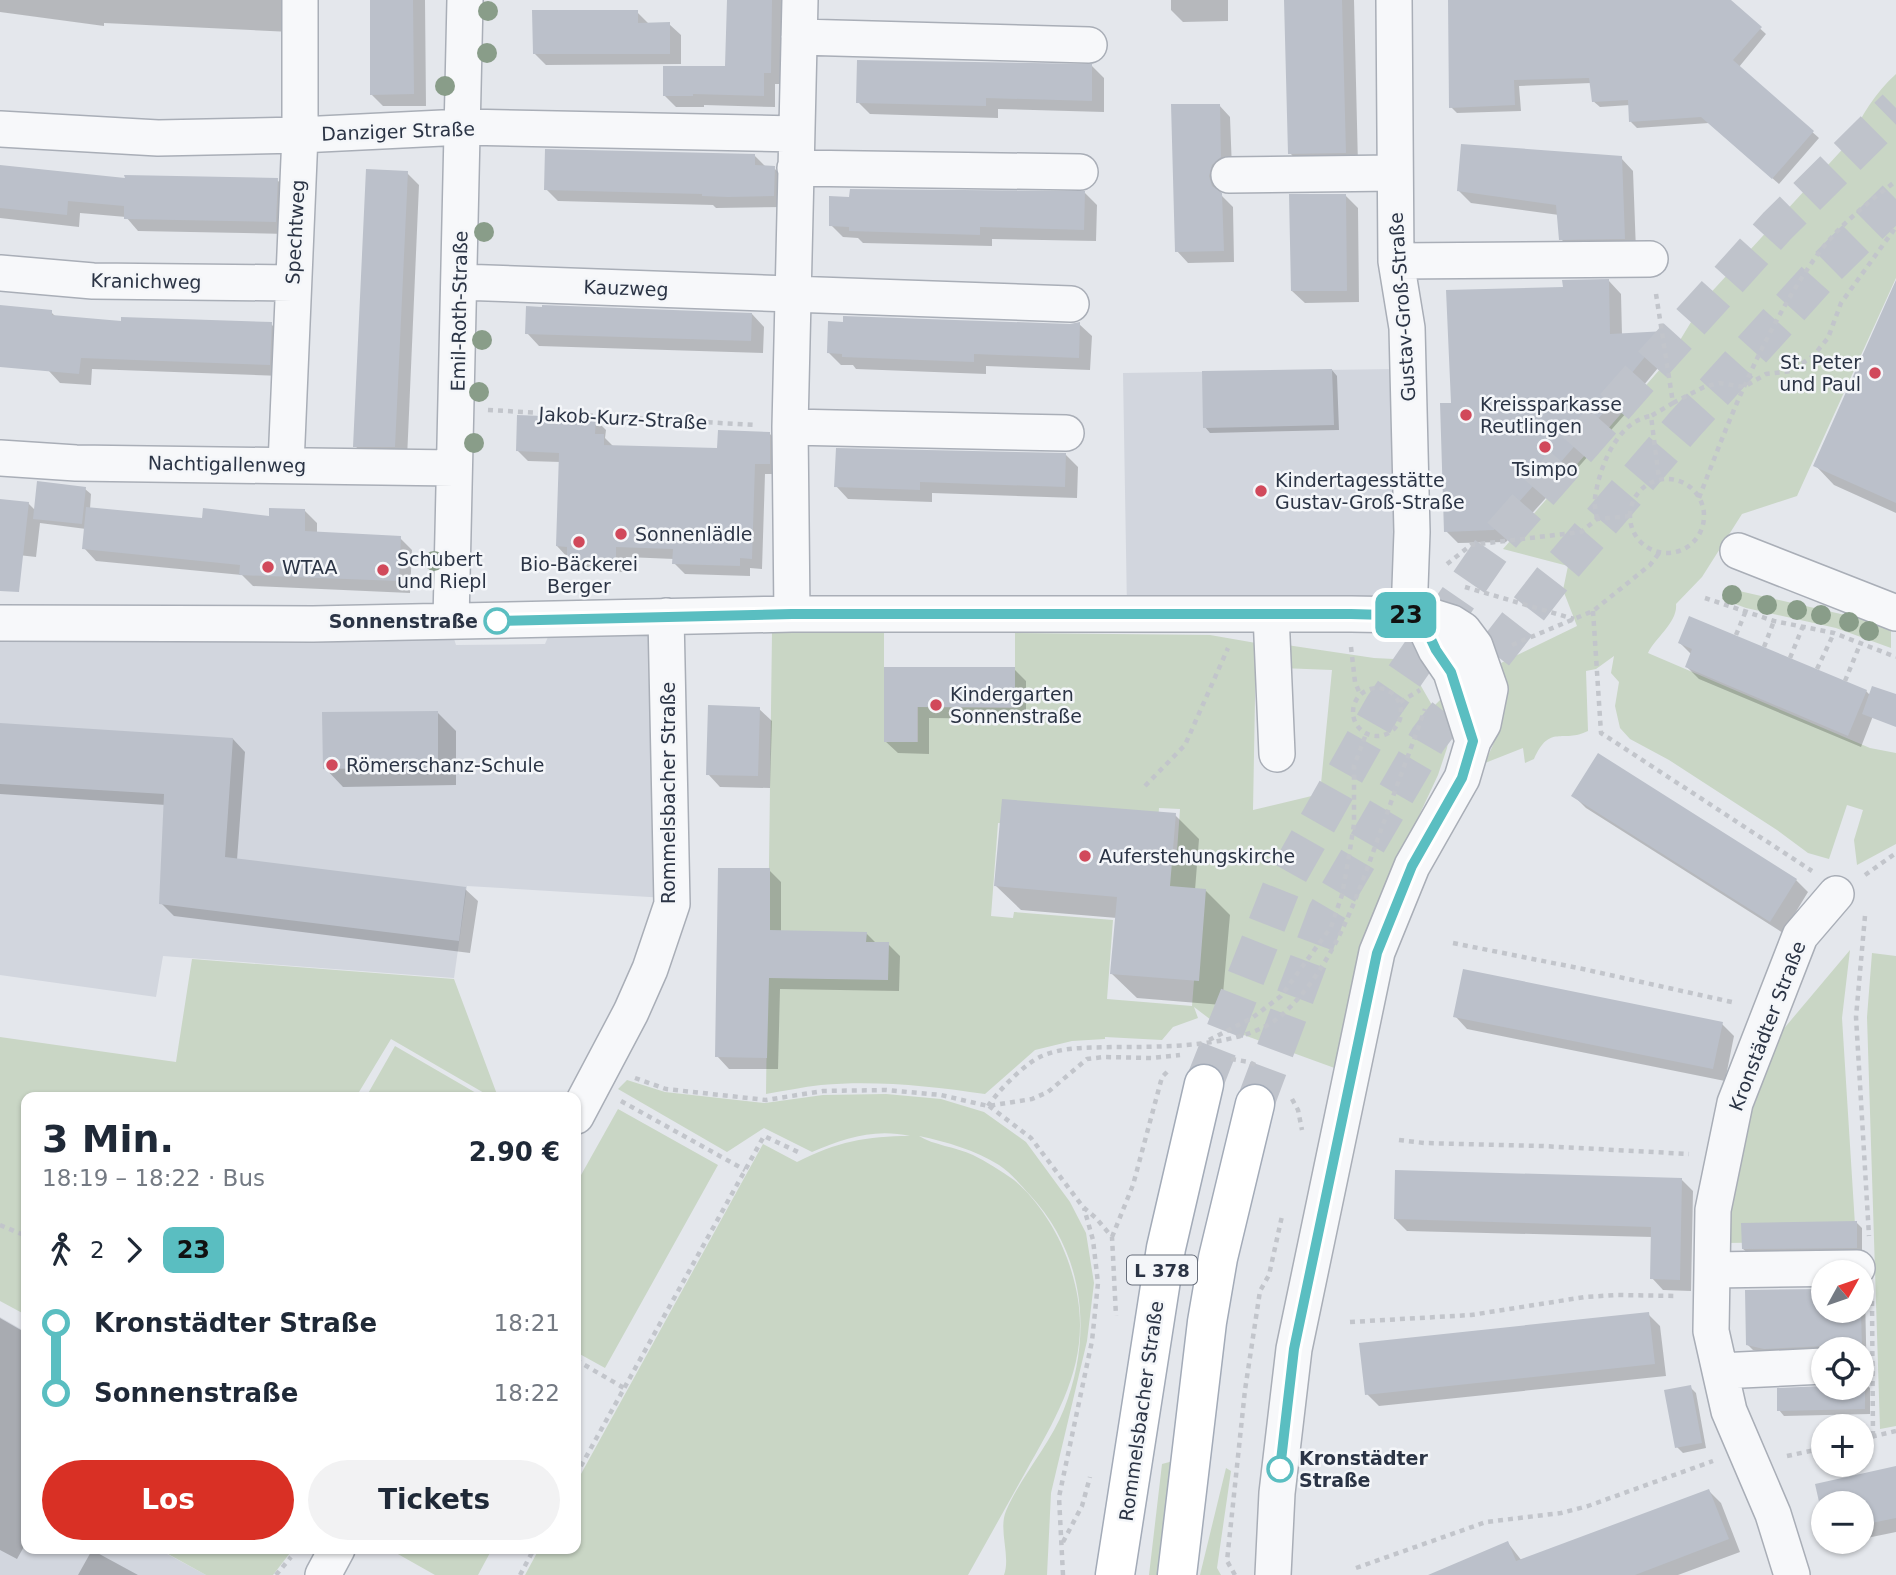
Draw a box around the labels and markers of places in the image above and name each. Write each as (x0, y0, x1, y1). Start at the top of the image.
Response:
place label: St. Peter und Paul (1779, 351, 1861, 395)
marker: St. Peter und Paul (1867, 365, 1883, 381)
place label: Kreissparkasse Reutlingen (1480, 393, 1622, 437)
marker: Kreissparkasse Reutlingen (1458, 407, 1474, 423)
marker: Tsimpo (1537, 439, 1553, 455)
place label: Tsimpo (1511, 458, 1578, 480)
place label: Kindertagesstätte Gustav-Groß-Straße (1275, 469, 1465, 513)
marker: Kindertagesstätte Gustav-Groß-Straße (1253, 483, 1269, 499)
place label: Sonnenlädle (635, 523, 752, 545)
marker: Sonnenlädle (613, 526, 629, 542)
marker: Bio-Bäckerei Berger (571, 534, 587, 550)
place label: Schubert und Riepl (397, 548, 487, 592)
place label: Bio-Bäckerei Berger (520, 553, 638, 597)
place label: WTAA (282, 556, 337, 578)
marker: WTAA (260, 559, 276, 575)
marker: Schubert und Riepl (375, 562, 391, 578)
marker: Sonnenstraße (484, 608, 510, 634)
place label: Sonnenstraße (329, 610, 478, 632)
place label: Kindergarten Sonnenstraße (950, 683, 1082, 727)
marker: Kindergarten Sonnenstraße (928, 697, 944, 713)
place label: Römerschanz-Schule (346, 754, 544, 776)
marker: Römerschanz-Schule (324, 757, 340, 773)
place label: Auferstehungskirche (1099, 845, 1295, 867)
marker: Auferstehungskirche (1077, 848, 1093, 864)
place label: Kronstädter Straße (1299, 1447, 1428, 1491)
marker: Kronstädter Straße (1267, 1456, 1293, 1482)

